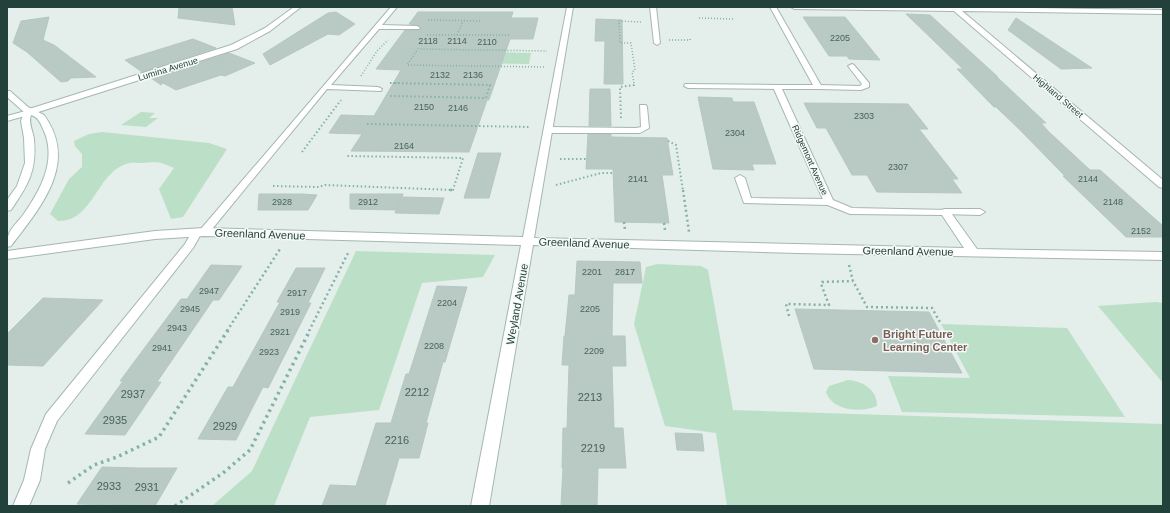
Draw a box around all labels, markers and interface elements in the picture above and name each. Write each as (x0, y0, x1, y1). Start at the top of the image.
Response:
house number: 2205 (830, 33, 850, 43)
house number: 2118 (418, 36, 438, 46)
house number: 2114 (447, 36, 467, 46)
house number: 2110 (477, 37, 497, 47)
street label: Lumina Avenue (137, 55, 199, 83)
house number: 2132 (430, 70, 450, 80)
house number: 2136 (463, 70, 483, 80)
street label: Highland Street (1031, 72, 1085, 120)
house number: 2150 (414, 102, 434, 112)
house number: 2146 (448, 103, 468, 113)
house number: 2303 (854, 111, 874, 121)
street label: Ridgemont Avenue (790, 123, 830, 197)
house number: 2304 (725, 128, 745, 138)
house number: 2164 (394, 141, 414, 151)
house number: 2307 (888, 162, 908, 172)
house number: 2141 (628, 174, 648, 184)
house number: 2144 (1078, 174, 1098, 184)
house number: 2928 (272, 197, 292, 207)
house number: 2912 (358, 197, 378, 207)
house number: 2148 (1103, 197, 1123, 207)
street label: Greenland Avenue (214, 226, 306, 242)
house number: 2152 (1131, 226, 1151, 236)
street label: Greenland Avenue (538, 235, 630, 251)
street label: Greenland Avenue (862, 244, 954, 258)
street label: Weyland Avenue (504, 263, 530, 345)
house number: 2201 (582, 267, 602, 277)
house number: 2817 (615, 267, 635, 277)
house number: 2947 (199, 286, 219, 296)
house number: 2917 (287, 288, 307, 298)
house number: 2204 (437, 298, 457, 308)
house number: 2945 (180, 304, 200, 314)
house number: 2205 (580, 304, 600, 314)
house number: 2919 (280, 307, 300, 317)
house number: 2943 (167, 323, 187, 333)
house number: 2921 (270, 327, 290, 337)
place label: Bright Future Learning Center (883, 328, 968, 353)
marker: Bright Future Learning Center (870, 335, 880, 345)
house number: 2208 (424, 341, 444, 351)
house number: 2941 (152, 343, 172, 353)
house number: 2209 (584, 346, 604, 356)
house number: 2923 (259, 347, 279, 357)
house number: 2212 (405, 386, 429, 398)
house number: 2937 (121, 388, 145, 400)
house number: 2213 (578, 391, 602, 403)
house number: 2935 (103, 414, 127, 426)
house number: 2929 (213, 420, 237, 432)
house number: 2216 (385, 434, 409, 446)
house number: 2219 (581, 442, 605, 454)
house number: 2933 (97, 480, 121, 492)
house number: 2931 (135, 481, 159, 493)

